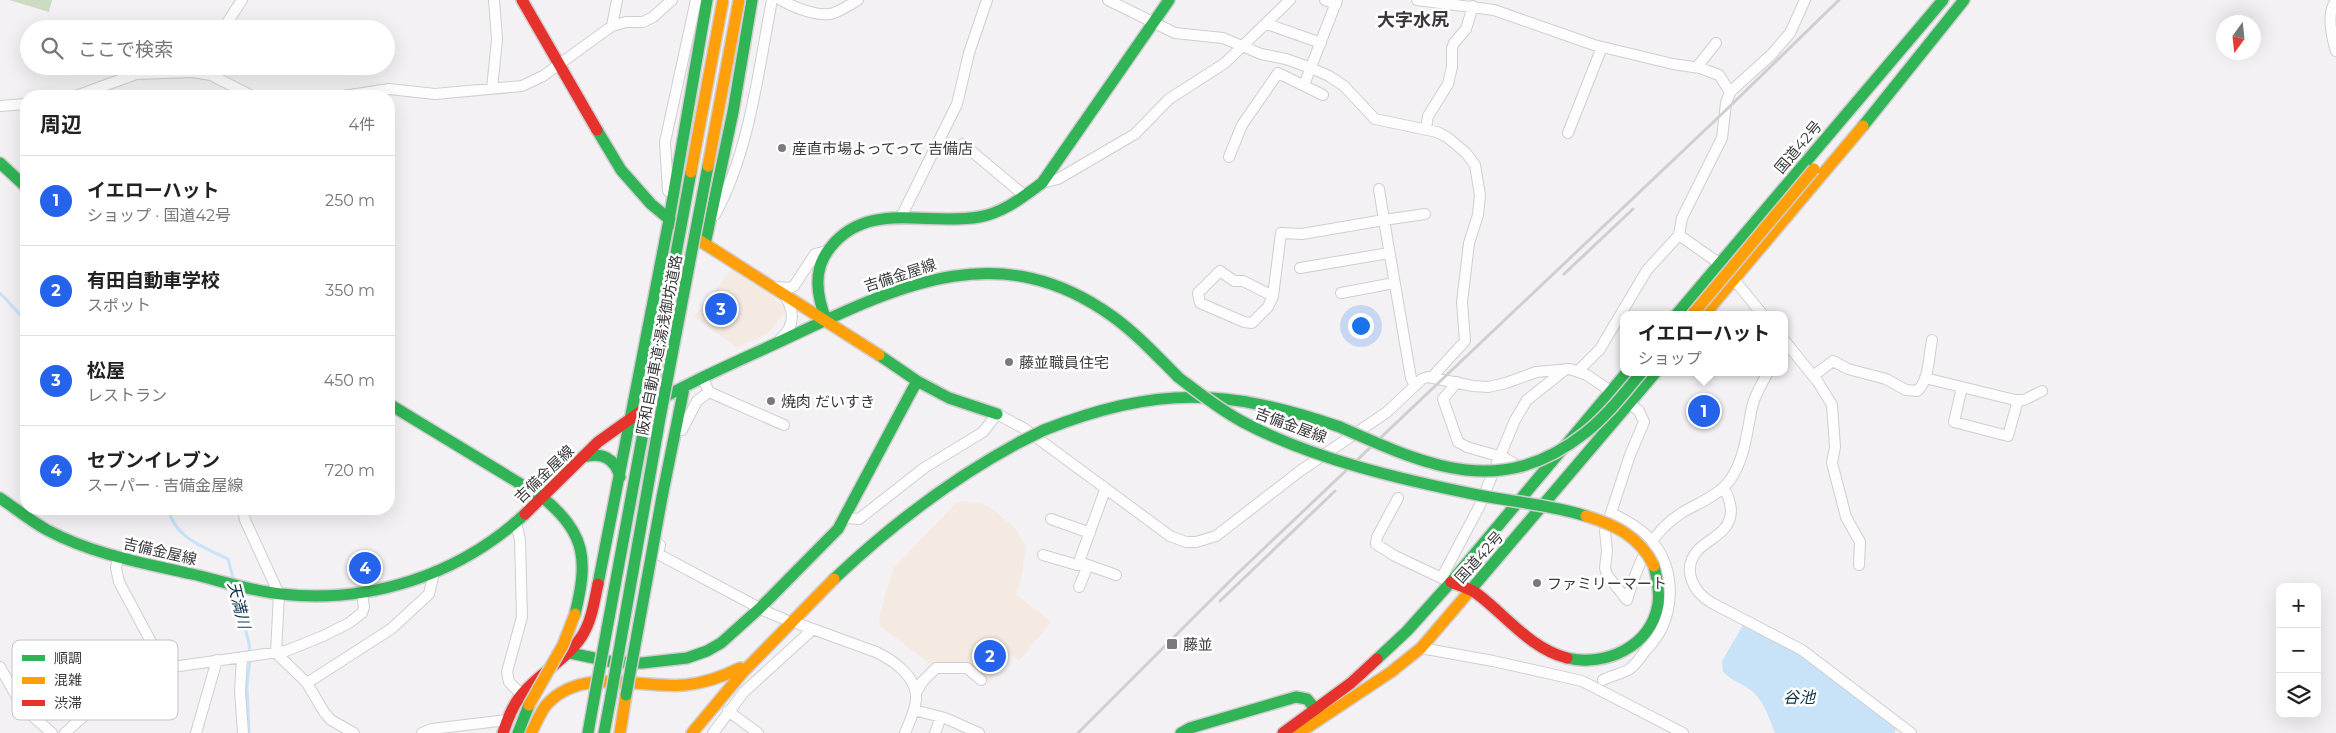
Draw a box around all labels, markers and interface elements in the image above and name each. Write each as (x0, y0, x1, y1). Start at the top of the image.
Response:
district label: 大字水尻 (1377, 9, 1449, 31)
north arrow (2216, 15, 2261, 60)
search box (20, 20, 395, 75)
icon: search (38, 34, 66, 62)
text: ここで検索 (78, 38, 173, 61)
text: 周辺 (40, 112, 82, 137)
text: 4件 (348, 115, 375, 134)
street label: 国道42号 (1770, 117, 1826, 177)
place label: 産直市場よってって 吉備店 (792, 139, 973, 158)
marker: 産直市場よってって 吉備店 (776, 142, 788, 154)
text: イエローハット (87, 179, 219, 202)
text: 1 (53, 191, 59, 210)
text: 250 m (325, 191, 375, 210)
text: ショップ · 国道42号 (87, 206, 231, 225)
street label: 阪和自動車道;湯浅御坊道路 (632, 253, 686, 437)
street label: 吉備金屋線 (861, 254, 939, 296)
text: 有田自動車学校 (87, 269, 220, 292)
text: 2 (51, 281, 61, 300)
text: 350 m (325, 281, 375, 300)
pin: 3 (705, 290, 737, 328)
text: スポット (87, 296, 151, 315)
popup (1620, 311, 1788, 376)
your location (1348, 313, 1374, 339)
text: イエローハット (1638, 322, 1770, 345)
text: ショップ (1638, 349, 1702, 368)
place label: 藤並職員住宅 (1019, 353, 1109, 372)
marker: 藤並職員住宅 (1003, 356, 1015, 368)
text: 松屋 (87, 359, 125, 382)
text: 3 (51, 371, 61, 390)
text: 450 m (324, 371, 375, 390)
text: レストラン (87, 386, 167, 405)
place label: 焼肉 だいすき (781, 392, 875, 411)
pin: 1 (1688, 392, 1720, 430)
marker: 焼肉 だいすき (765, 395, 777, 407)
street label: 吉備金屋線 (1253, 403, 1329, 447)
street label: 吉備金屋線 (510, 441, 578, 507)
text: セブンイレブン (87, 449, 220, 472)
text: 4 (50, 461, 62, 480)
text: 720 m (325, 461, 375, 480)
text: スーパー · 吉備金屋線 (87, 476, 243, 495)
street label: 国道42号 (1451, 527, 1507, 587)
street label: 吉備金屋線 (121, 533, 199, 569)
pin: 4 (349, 549, 381, 587)
place label: ファミリーマート (1547, 574, 1667, 593)
marker: ファミリーマート (1531, 577, 1543, 589)
water label: 天満川 (224, 579, 255, 633)
map controls (2276, 583, 2321, 718)
button: + (2276, 583, 2321, 628)
button: − (2276, 628, 2321, 673)
place label: 藤並 (1183, 635, 1213, 654)
pin: 2 (974, 637, 1006, 675)
marker: 藤並 (1165, 637, 1179, 651)
legend (12, 640, 178, 720)
text: 順調 (54, 649, 82, 667)
text: 混雑 (54, 671, 82, 689)
button: layers (2276, 673, 2321, 718)
water label: 谷池 (1783, 688, 1817, 707)
text: 渋滞 (54, 694, 82, 712)

